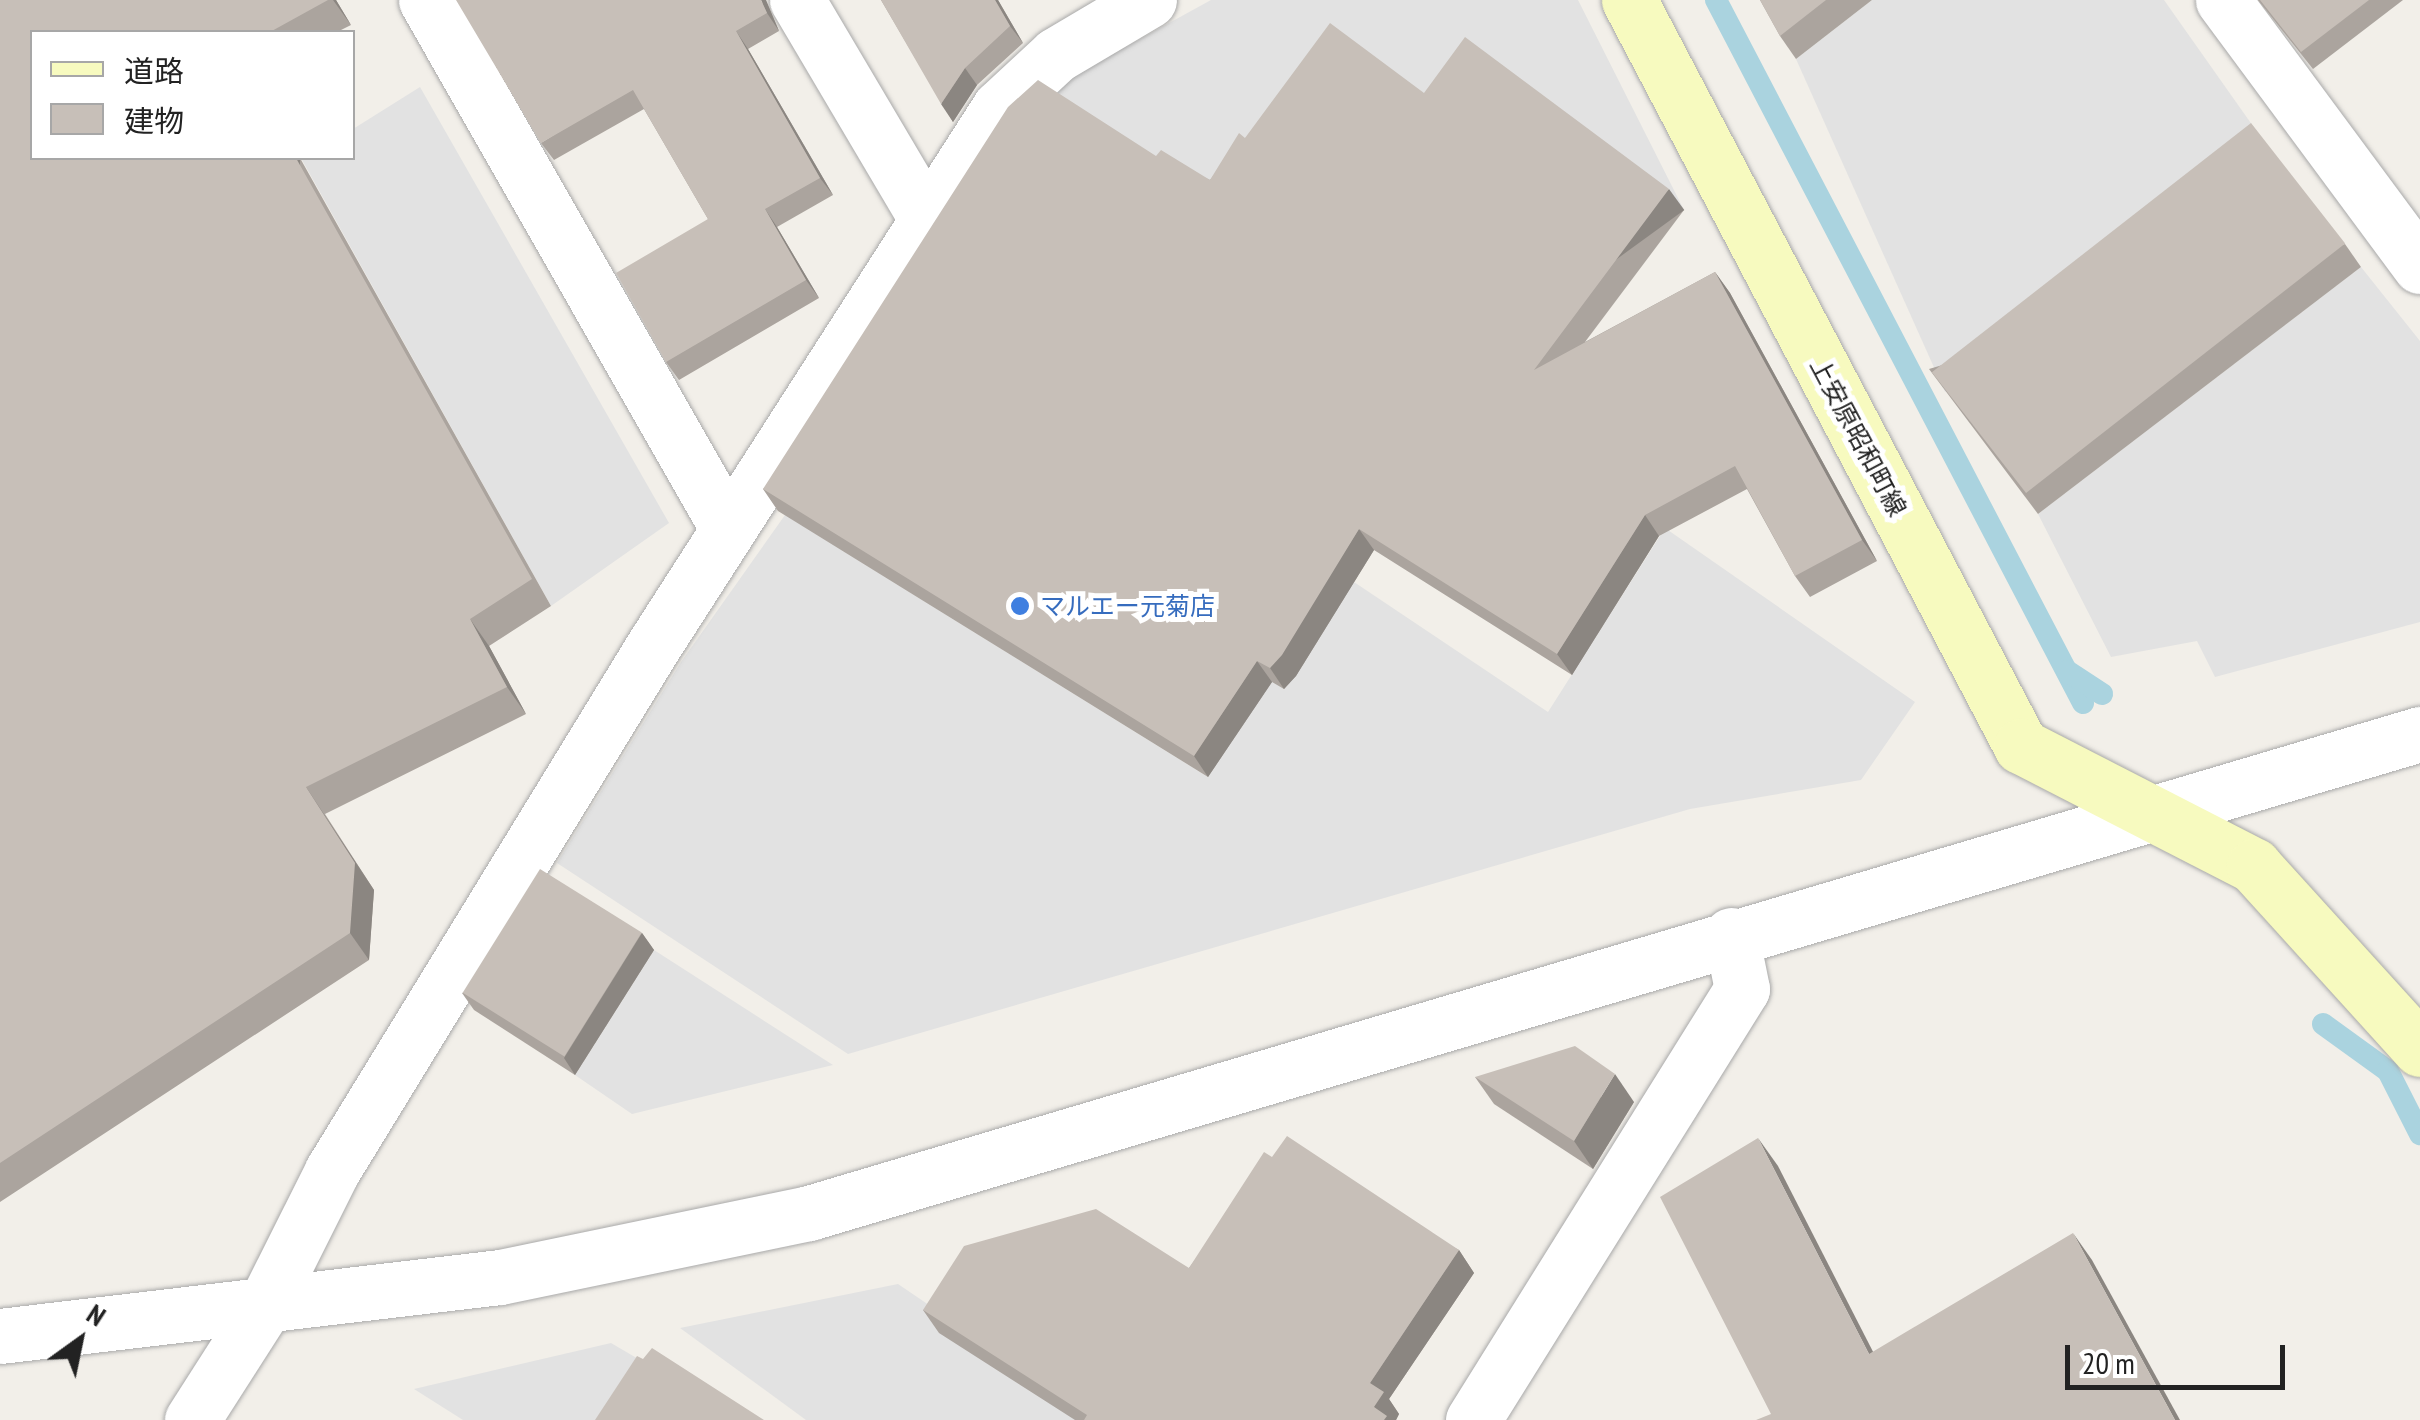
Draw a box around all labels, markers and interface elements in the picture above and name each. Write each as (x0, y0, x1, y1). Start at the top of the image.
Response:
legend (30, 30, 355, 160)
text: 道路 (124, 51, 184, 90)
text: 建物 (124, 101, 184, 140)
street label: 上安原昭和町線 (1804, 353, 1912, 521)
place label: マルエー元菊店 (1040, 591, 1215, 621)
marker: マルエー元菊店 (1009, 595, 1031, 617)
north arrow (30, 1290, 130, 1390)
text: N (80, 1295, 113, 1334)
scale bar (2070, 1325, 2290, 1387)
text: 20 m (2082, 1343, 2135, 1382)

